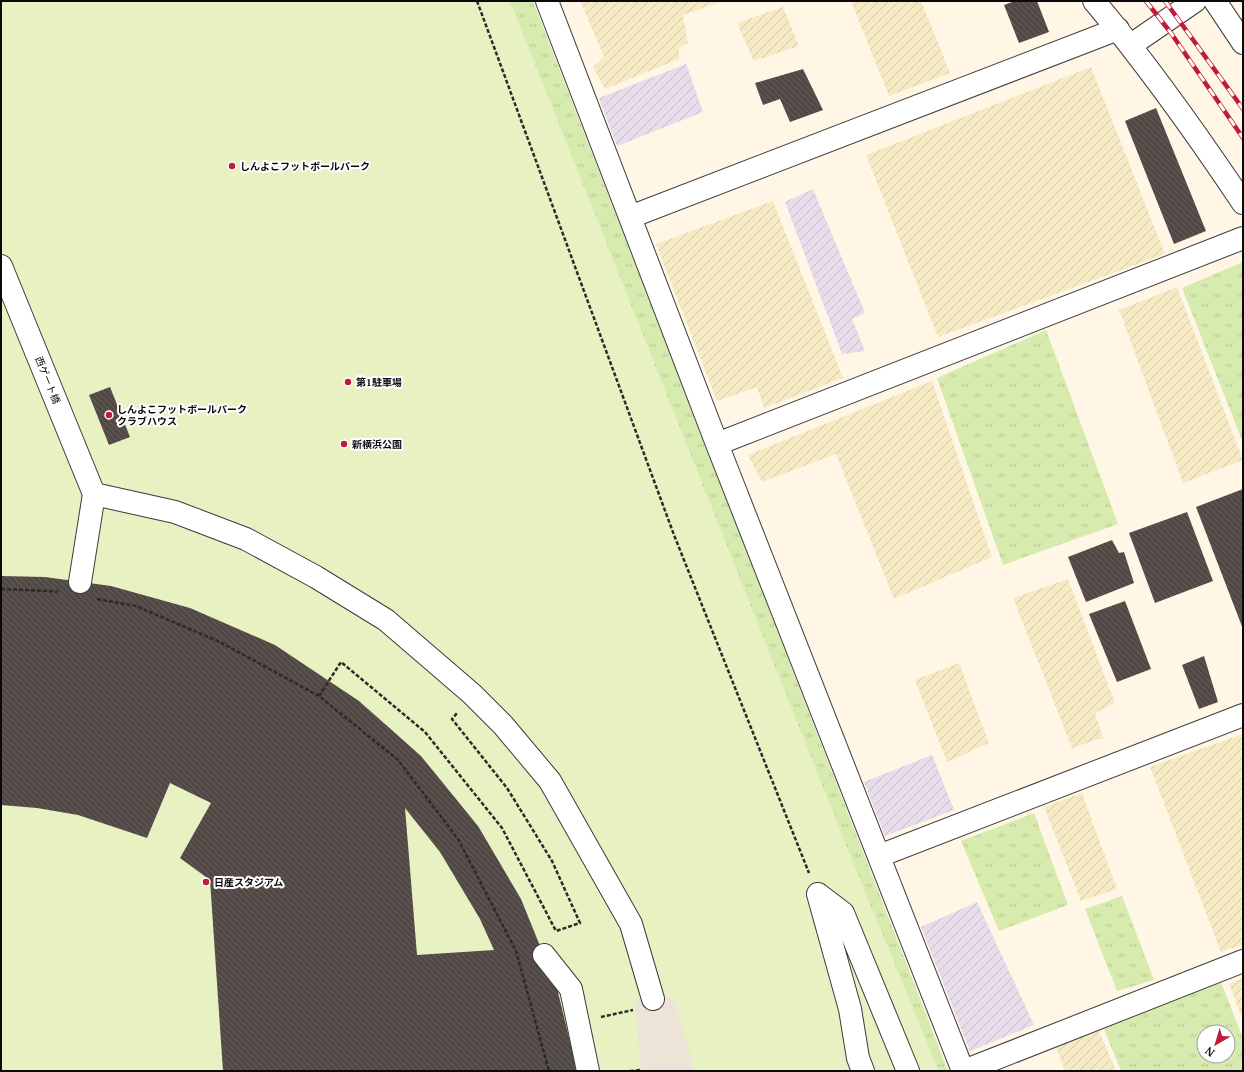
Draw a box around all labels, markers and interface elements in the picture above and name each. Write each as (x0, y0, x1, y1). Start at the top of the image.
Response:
place label: しんよこフットボールパーク (240, 160, 370, 173)
marker: しんよこフットボールパーク (227, 161, 237, 171)
street label: 西ゲート橋 (32, 355, 63, 406)
place label: 第1駐車場 (356, 376, 402, 389)
marker: 第1駐車場 (343, 377, 353, 387)
place label: しんよこフットボールパーク クラブハウス (117, 403, 247, 428)
marker: しんよこフットボールパーク クラブハウス (104, 410, 114, 420)
place label: 新横浜公園 (352, 438, 402, 451)
marker: 新横浜公園 (339, 439, 349, 449)
place label: 日産スタジアム (214, 876, 283, 889)
marker: 日産スタジアム (201, 877, 211, 887)
north arrow (1196, 1024, 1236, 1064)
text: N (1202, 1043, 1217, 1060)

